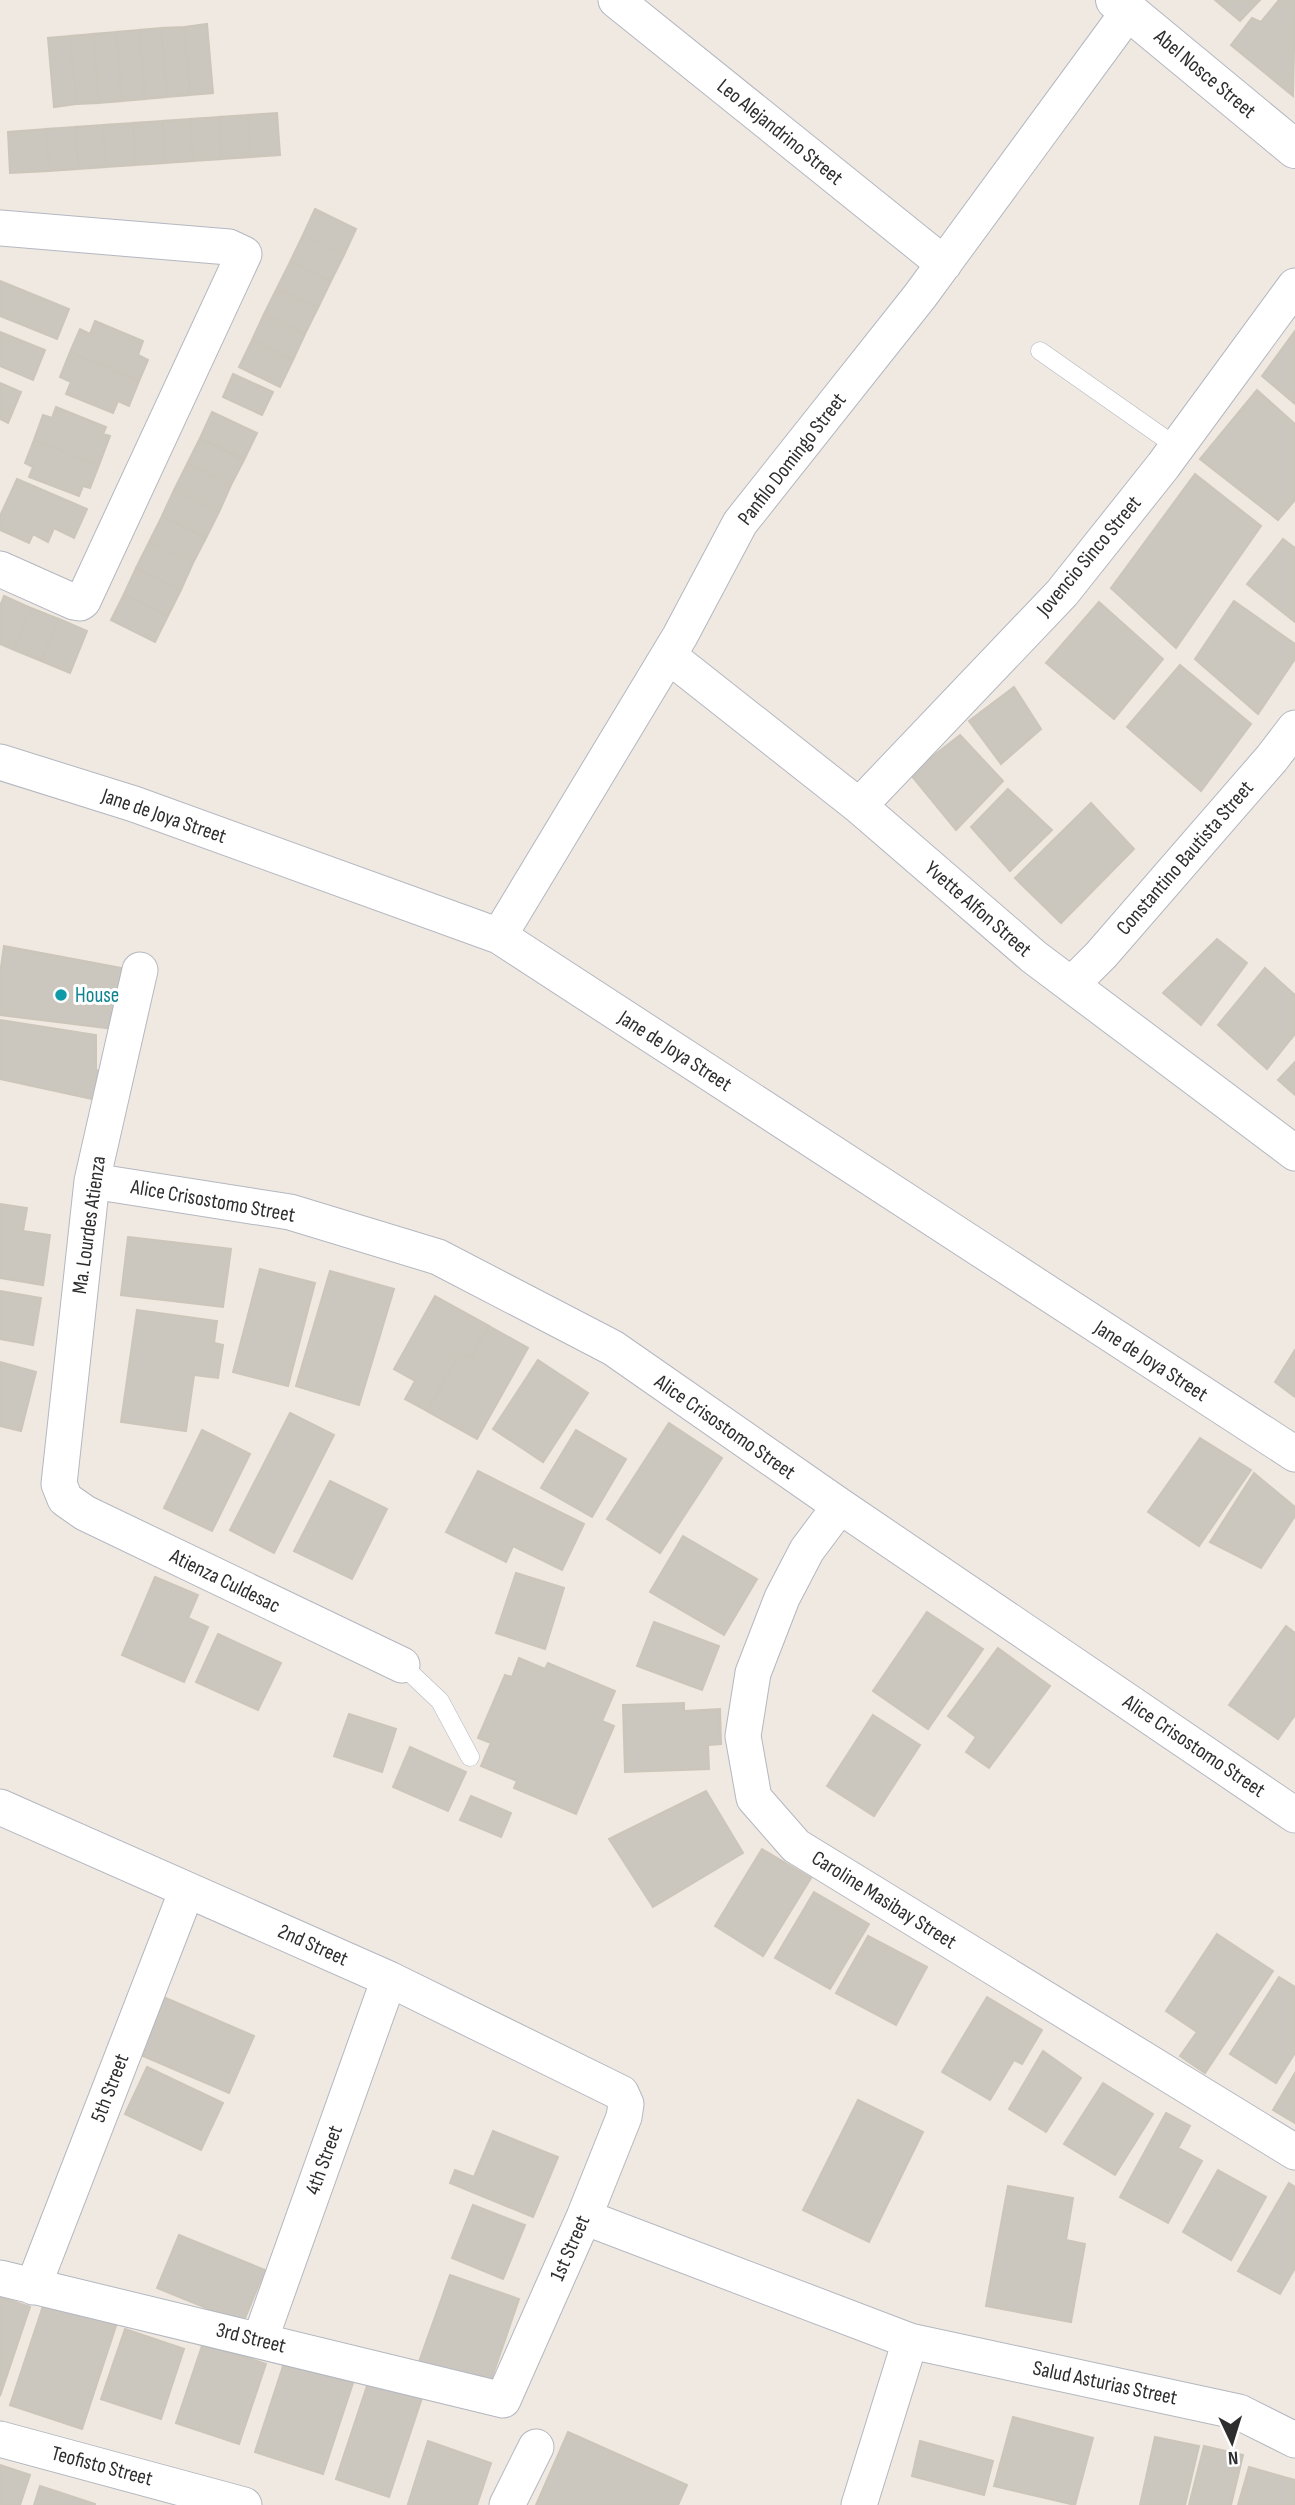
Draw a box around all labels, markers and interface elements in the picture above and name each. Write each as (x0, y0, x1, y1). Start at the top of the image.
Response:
street label: Abel Nosce Street (1148, 24, 1261, 124)
street label: Leo Alejandrino Street (712, 74, 848, 190)
street label: Panfilo Domingo Street (733, 388, 851, 530)
street label: Jovencio Sinco Street (1031, 491, 1147, 622)
street label: Constantino Bautista Street (1111, 776, 1259, 940)
street label: Jane de Joya Street (97, 783, 230, 849)
street label: Yvette Alfon Street (919, 856, 1037, 962)
place label: House (75, 983, 119, 1008)
marker: House (53, 987, 69, 1003)
street label: Jane de Joya Street (613, 1005, 736, 1097)
street label: Ma. Lourdes Atienza (67, 1154, 111, 1296)
street label: Alice Crisostomo Street (128, 1174, 297, 1228)
street label: Jane de Joya Street (1089, 1315, 1212, 1407)
street label: Alice Crisostomo Street (649, 1369, 800, 1485)
street label: Atienza Culdesac (165, 1543, 284, 1618)
street label: Alice Crisostomo Street (1117, 1689, 1270, 1803)
street label: Caroline Masibay Street (807, 1845, 961, 1955)
street label: 2nd Street (274, 1919, 352, 1971)
street label: 5th Street (86, 2050, 134, 2126)
street label: 4th Street (300, 2122, 348, 2198)
street label: 1st Street (545, 2211, 595, 2285)
street label: 3rd Street (214, 2317, 288, 2359)
street label: Salud Asturias Street (1031, 2356, 1179, 2410)
north arrow (1197, 2407, 1267, 2477)
street label: Teofisto Street (49, 2441, 155, 2491)
text: N (1227, 2446, 1239, 2469)

